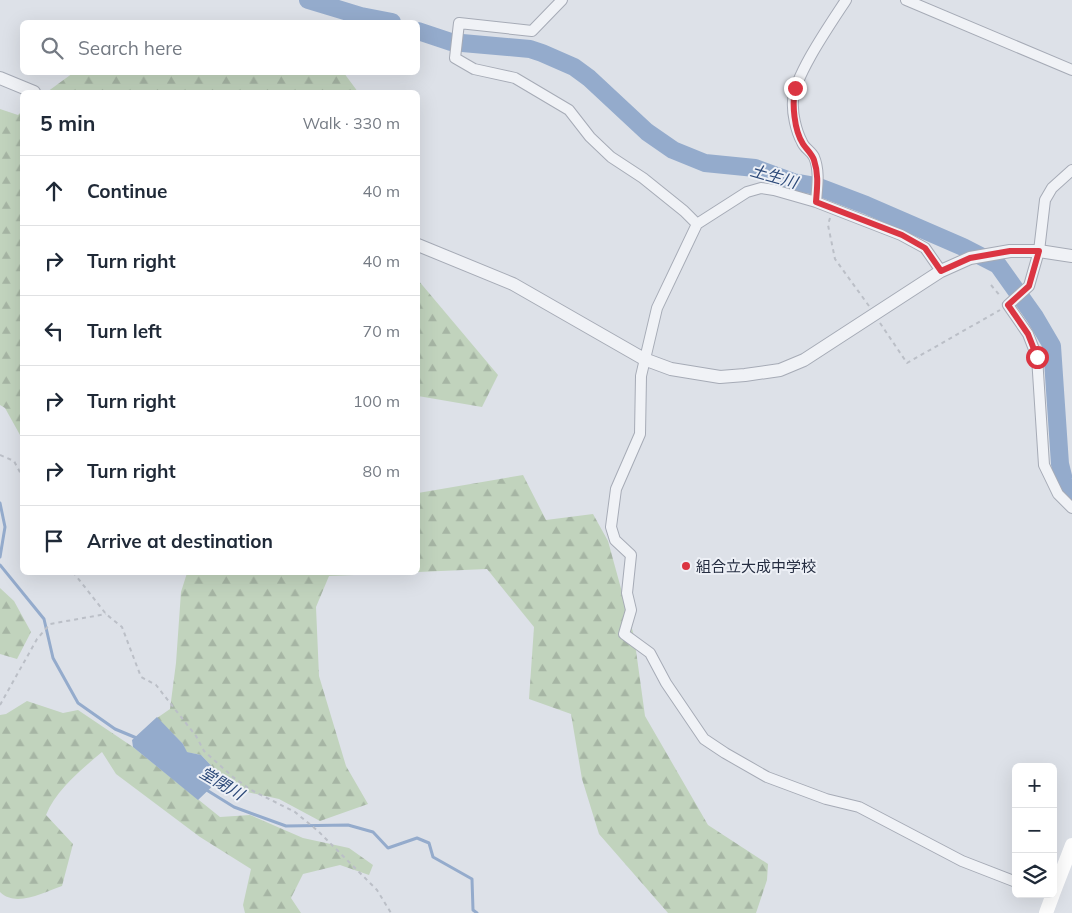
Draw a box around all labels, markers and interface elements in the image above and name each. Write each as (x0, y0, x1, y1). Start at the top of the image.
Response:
search box (20, 20, 420, 75)
icon: search (38, 34, 66, 62)
text: Search here (78, 36, 182, 60)
route end (784, 77, 807, 100)
text: 5 min (40, 110, 95, 136)
text: Walk · 330 m (302, 113, 400, 133)
water label: 土生川 (748, 160, 802, 193)
icon: ahead (40, 177, 68, 205)
text: Continue (87, 179, 167, 203)
text: 40 m (363, 181, 400, 201)
icon: right (40, 247, 68, 275)
text: Turn right (87, 249, 176, 273)
text: 40 m (363, 251, 400, 271)
icon: left (40, 317, 68, 345)
text: Turn left (87, 319, 162, 343)
text: 70 m (363, 321, 400, 341)
route start (1026, 346, 1049, 369)
icon: right (40, 387, 68, 415)
text: Turn right (87, 389, 176, 413)
text: 100 m (353, 391, 400, 411)
icon: right (40, 457, 68, 485)
text: Turn right (87, 459, 176, 483)
text: 80 m (363, 461, 400, 481)
icon: arrive (40, 527, 68, 555)
text: Arrive at destination (87, 529, 273, 553)
place label: 組合立大成中学校 (696, 557, 816, 576)
marker: 組合立大成中学校 (680, 560, 692, 572)
water label: 堂閉川 (196, 762, 249, 805)
map controls (1012, 763, 1057, 898)
button: + (1012, 763, 1057, 808)
button: − (1012, 808, 1057, 853)
button: layers (1012, 853, 1057, 898)

